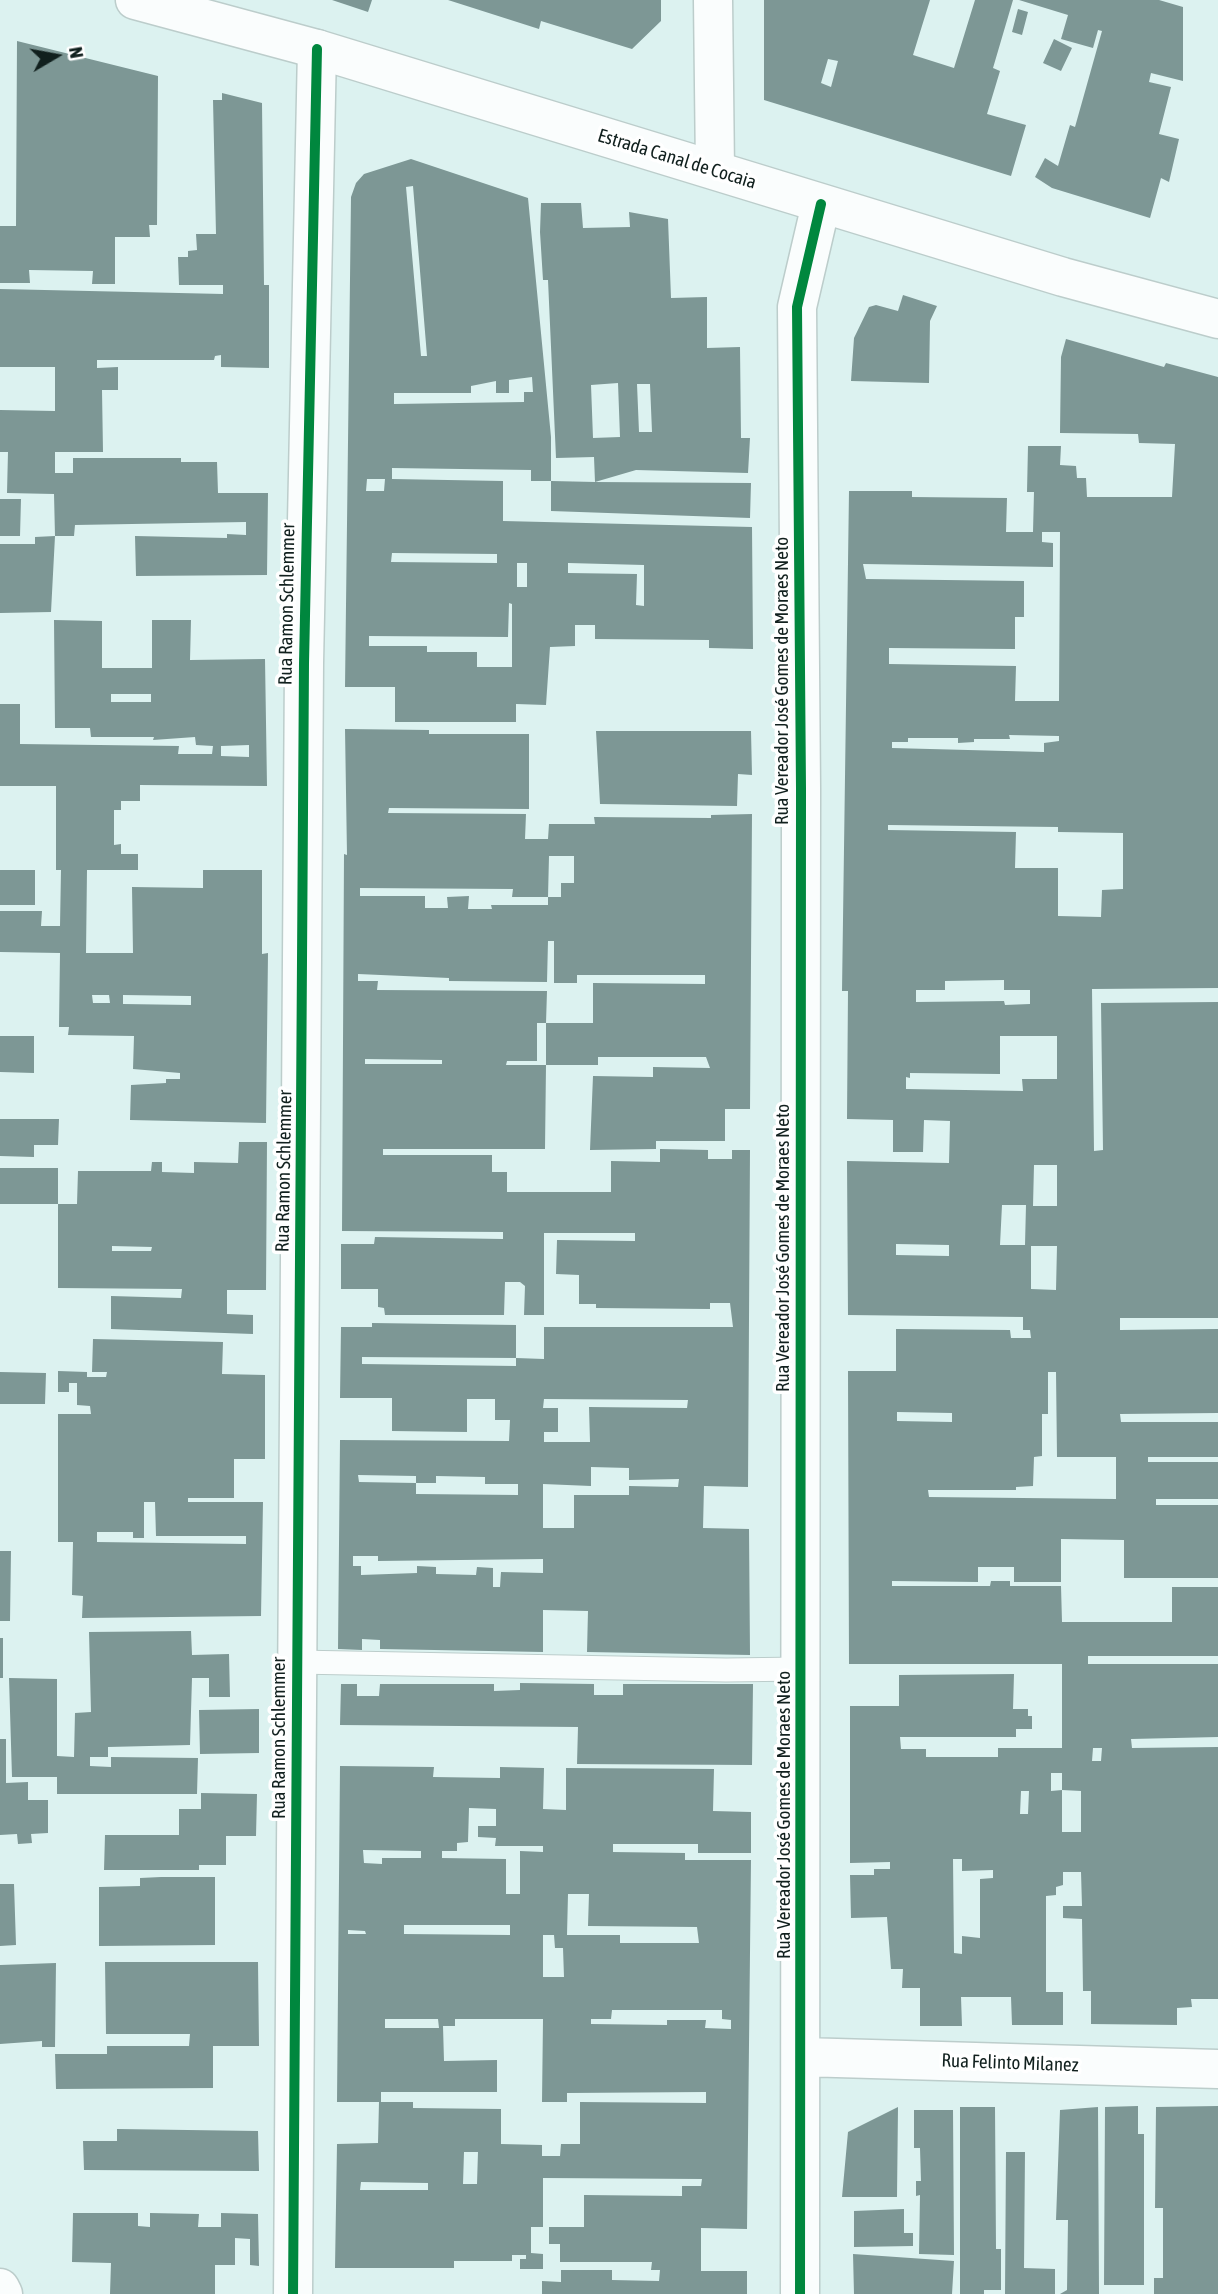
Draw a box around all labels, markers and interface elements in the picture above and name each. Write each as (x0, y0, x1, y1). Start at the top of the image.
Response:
north arrow (21, 21, 91, 91)
text: N (65, 45, 88, 60)
street label: Estrada Canal de Cocaia (595, 124, 759, 194)
street label: Rua Ramon Schlemmer (274, 523, 300, 685)
street label: Rua Vereador José Gomes de Moraes Neto (771, 537, 793, 825)
street label: Rua Ramon Schlemmer (271, 1090, 297, 1252)
street label: Rua Vereador José Gomes de Moraes Neto (772, 1104, 794, 1392)
street label: Rua Ramon Schlemmer (268, 1657, 290, 1819)
street label: Rua Vereador José Gomes de Moraes Neto (773, 1671, 795, 1959)
street label: Rua Felinto Milanez (941, 2049, 1079, 2077)

